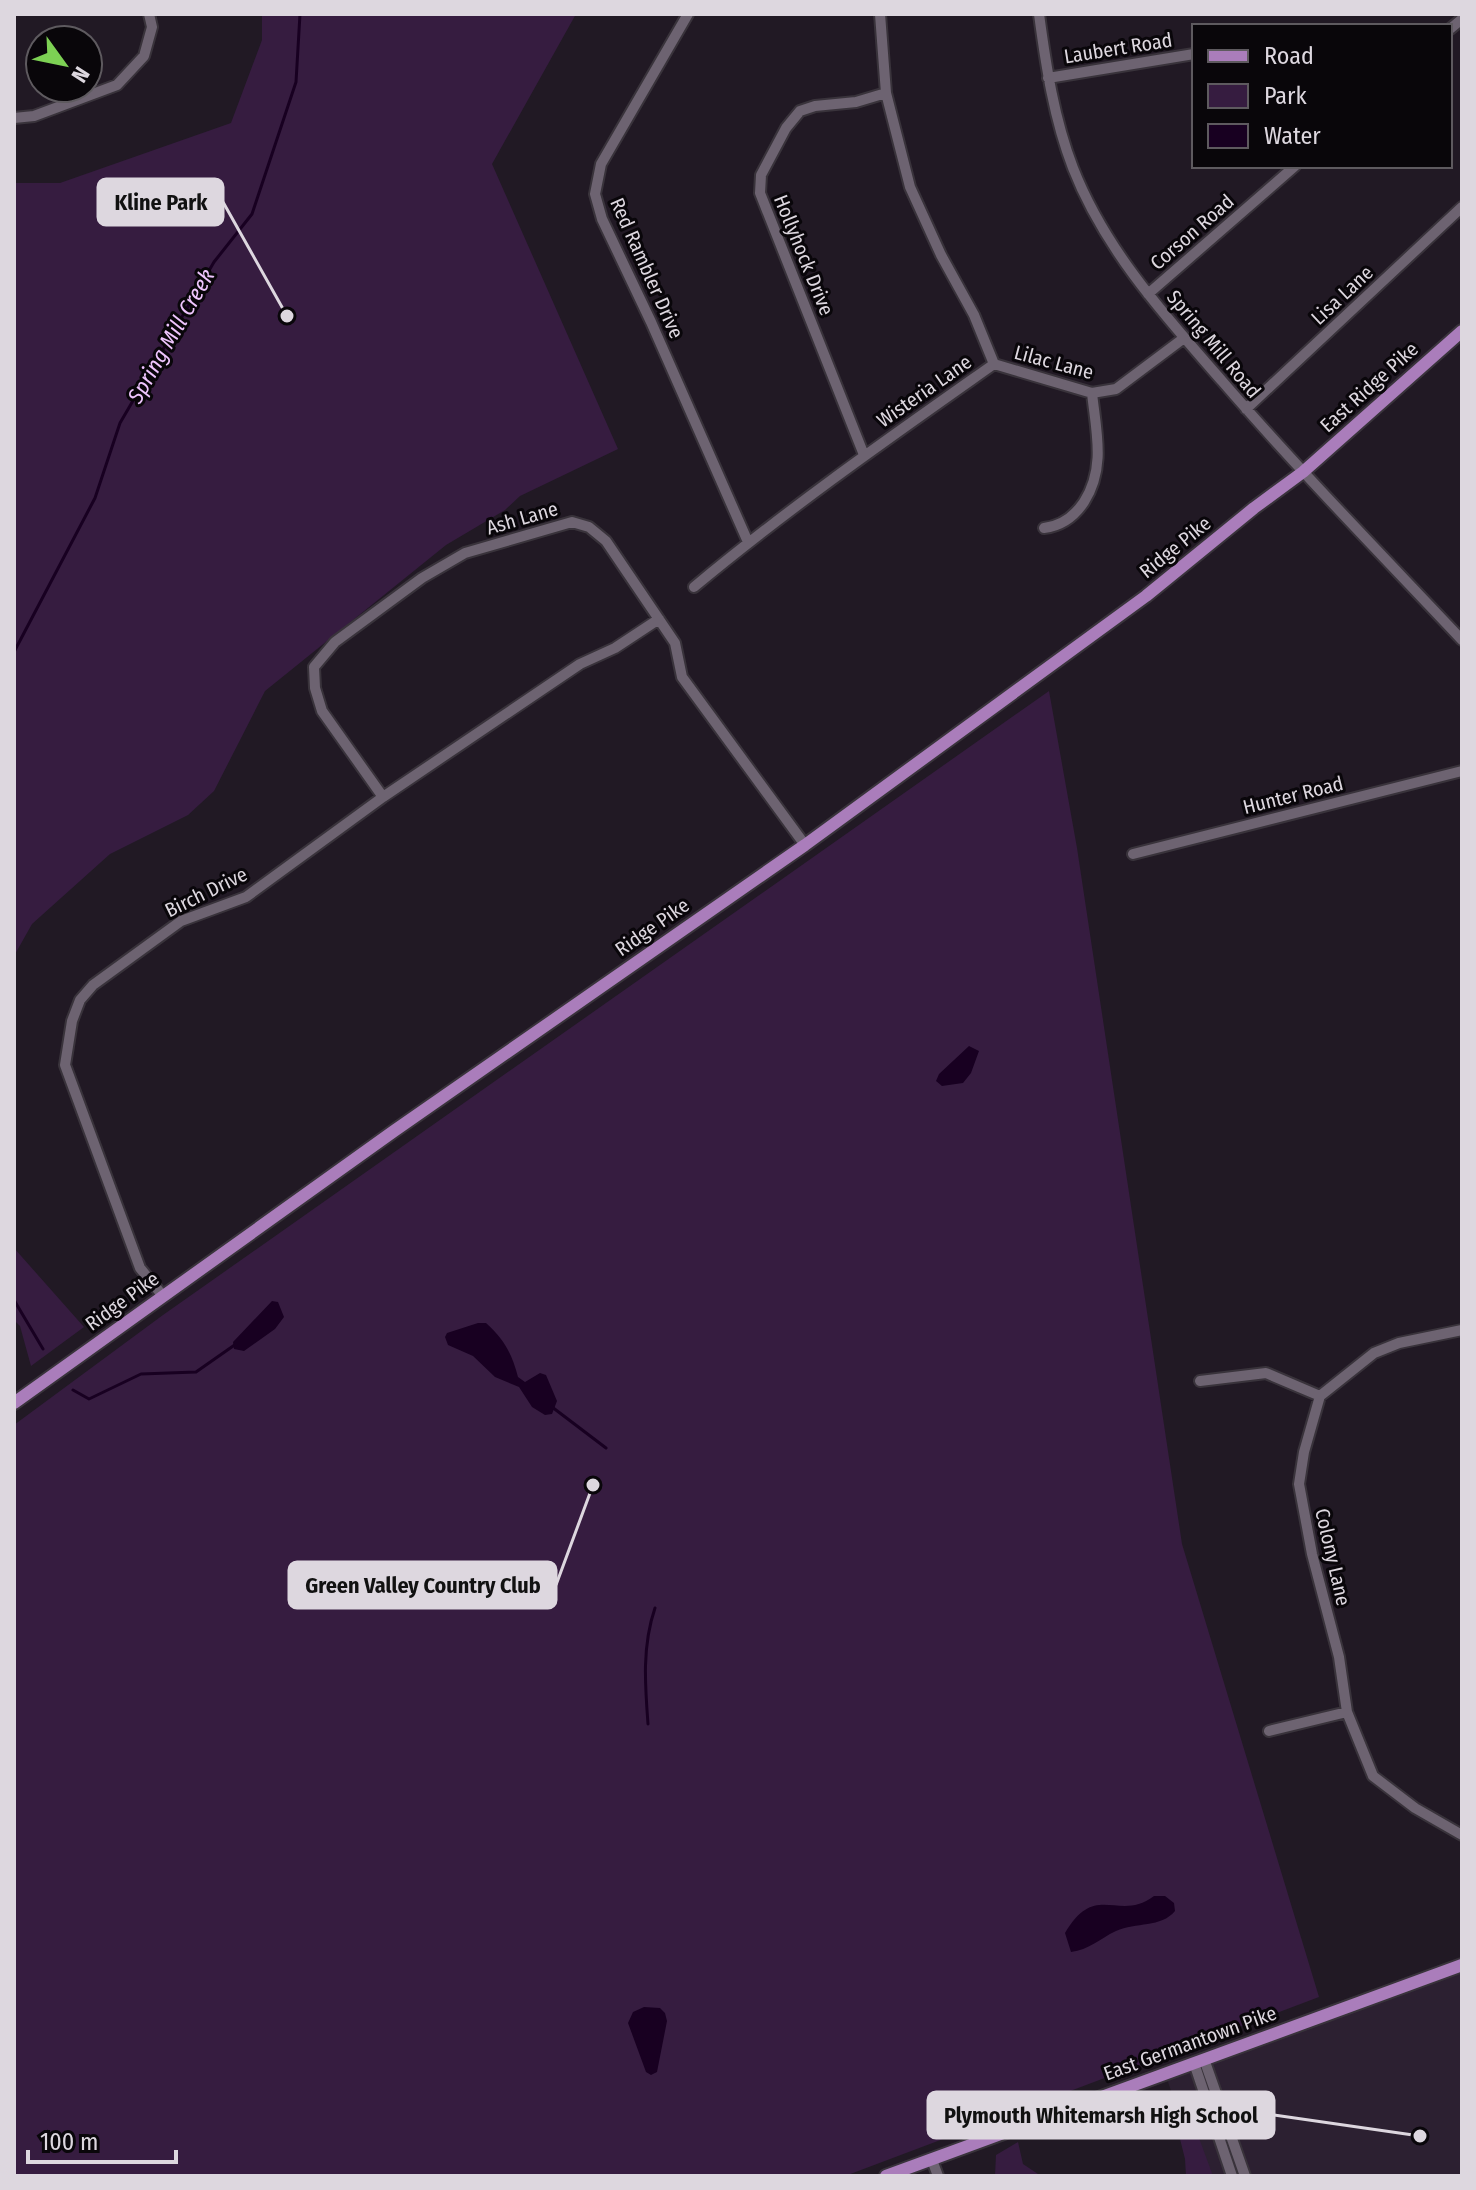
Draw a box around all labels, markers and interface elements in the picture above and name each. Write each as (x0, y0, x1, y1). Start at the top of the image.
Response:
north arrow (24, 24, 104, 104)
legend (1192, 24, 1452, 168)
street label: Laubert Road (1062, 28, 1174, 68)
text: Road (1264, 42, 1314, 70)
text: N (65, 62, 95, 88)
text: Park (1264, 82, 1307, 110)
text: Water (1264, 122, 1321, 150)
callout: Kline Park (98, 179, 223, 225)
text: Kline Park (115, 189, 208, 216)
street label: Corson Road (1145, 189, 1239, 275)
street label: Hollyhock Drive (769, 191, 839, 319)
street label: Red Rambler Drive (605, 194, 689, 342)
street label: Lisa Lane (1306, 260, 1378, 330)
water label: Spring Mill Creek (121, 264, 220, 409)
street label: Spring Mill Road (1162, 285, 1266, 403)
street label: East Ridge Pike (1315, 337, 1423, 437)
street label: Lilac Lane (1012, 340, 1096, 384)
street label: Wisteria Lane (872, 350, 976, 432)
street label: Ash Lane (483, 496, 561, 540)
street label: Ridge Pike (1134, 511, 1216, 583)
street label: Hunter Road (1240, 771, 1346, 819)
street label: Birch Drive (161, 862, 251, 922)
street label: Ridge Pike (610, 893, 694, 961)
street label: Ridge Pike (81, 1266, 163, 1336)
street label: Colony Lane (1310, 1506, 1356, 1608)
callout: Green Valley Country Club (289, 1562, 556, 1608)
text: Green Valley Country Club (305, 1572, 541, 1599)
street label: East Germantown Pike (1100, 2001, 1280, 2085)
callout: Plymouth Whitemarsh High School (928, 2092, 1274, 2138)
text: Plymouth Whitemarsh High School (944, 2102, 1259, 2129)
scale bar (28, 2114, 176, 2164)
text: 100 m (40, 2128, 98, 2156)

